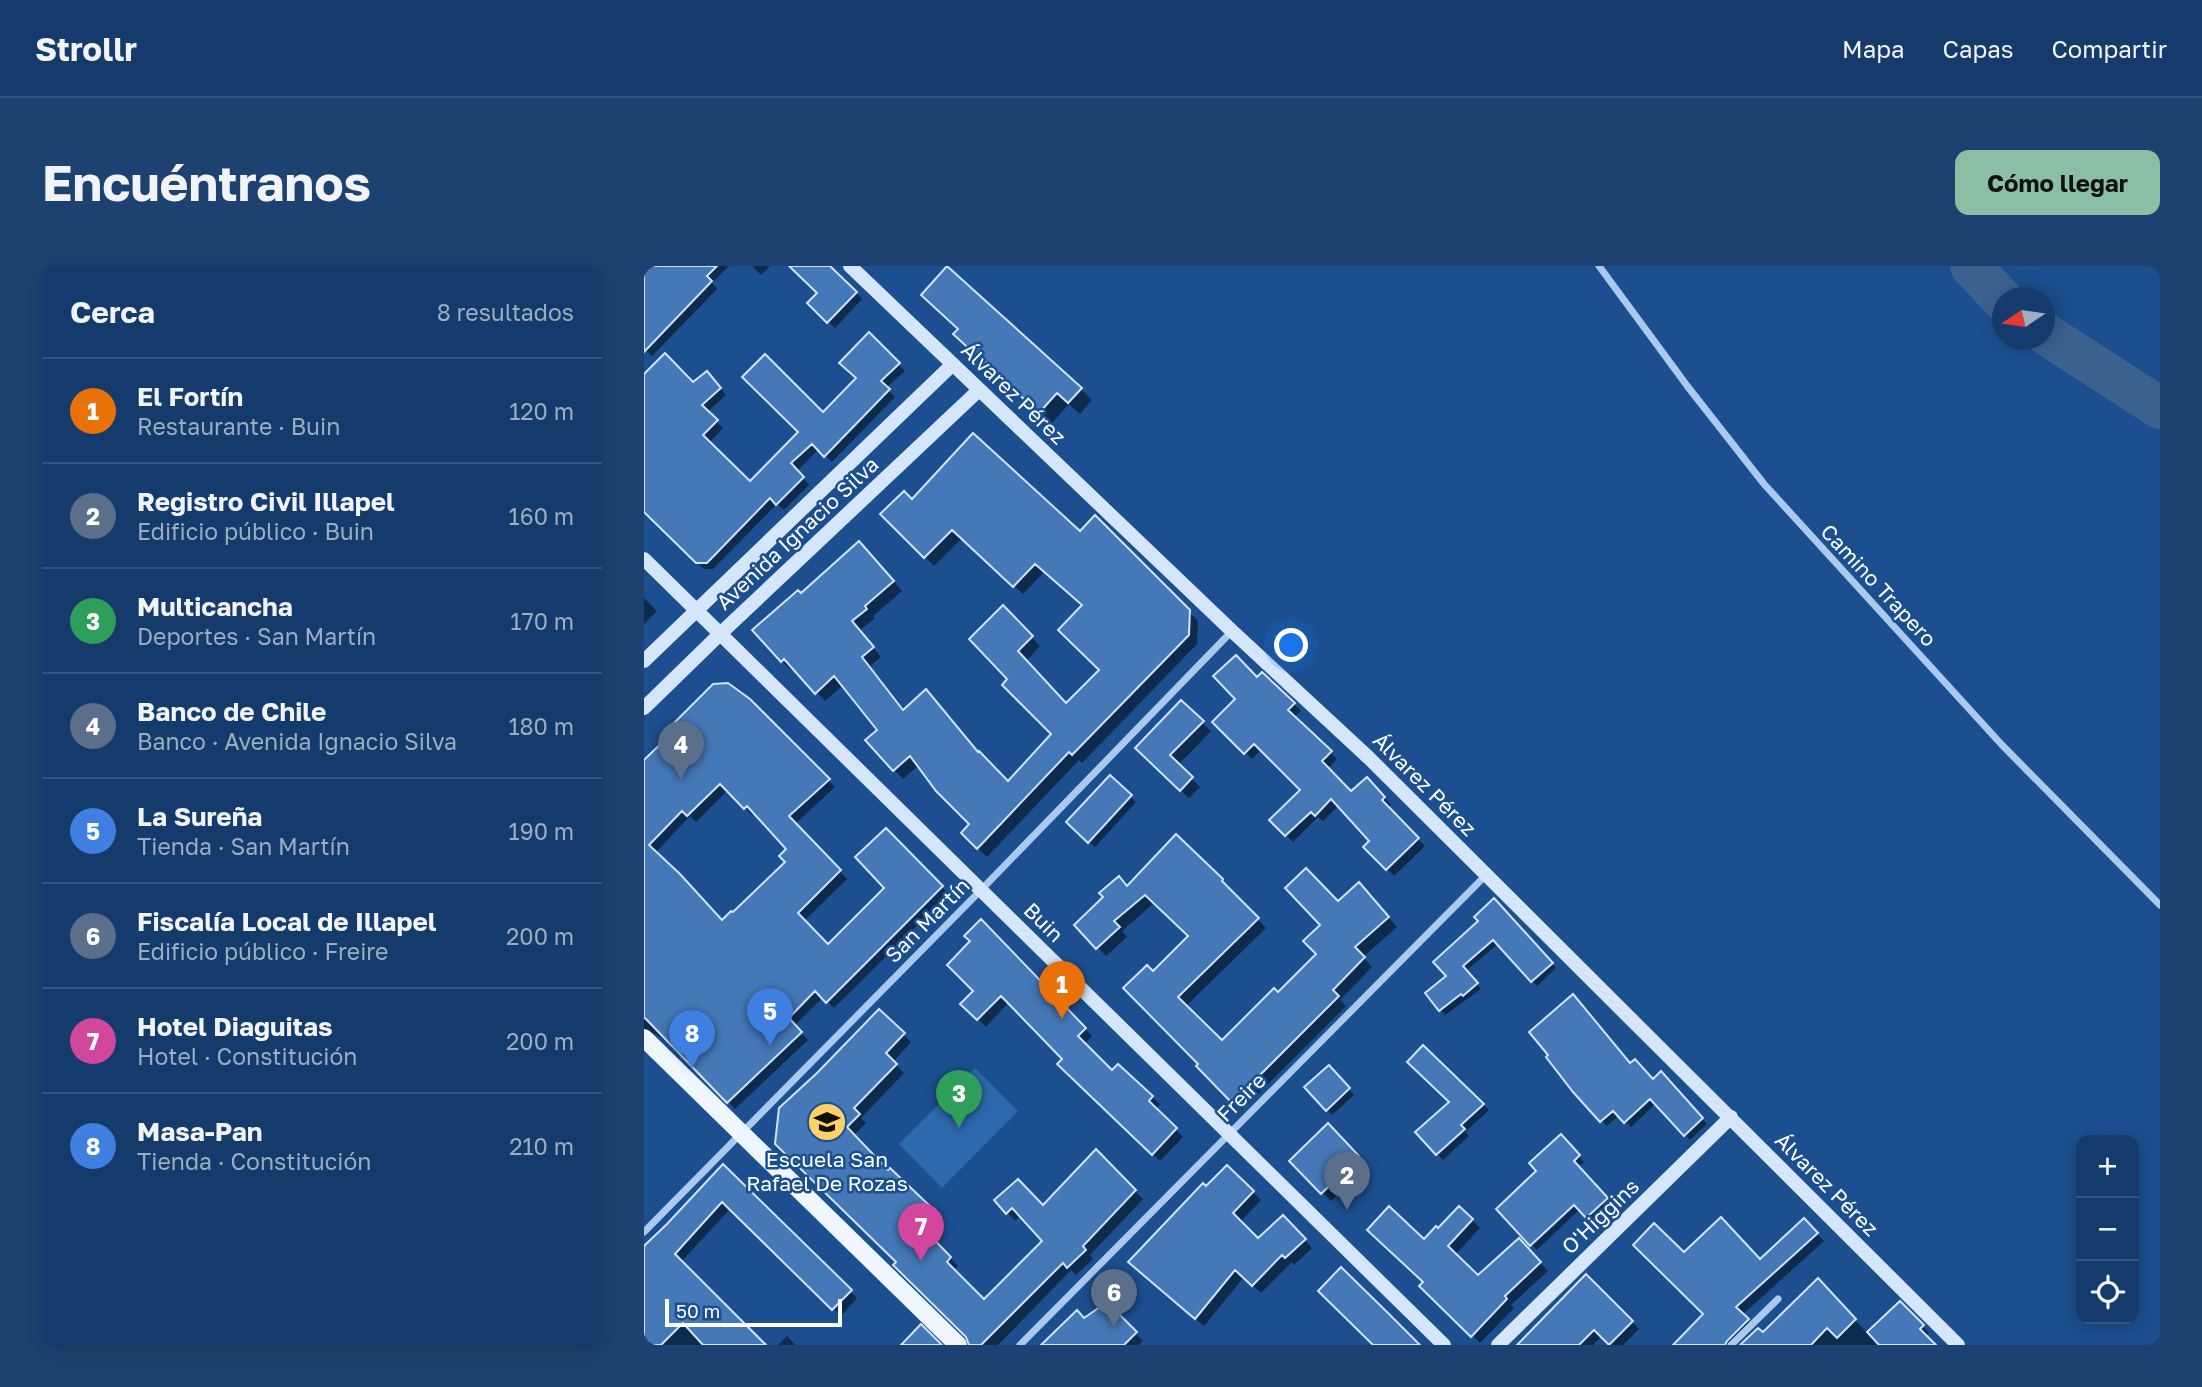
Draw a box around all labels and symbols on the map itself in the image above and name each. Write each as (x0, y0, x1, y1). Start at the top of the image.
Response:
north arrow (1992, 287, 2055, 350)
street label: Álvarez Pérez (956, 337, 1072, 449)
street label: Avenida Ignacio Silva (710, 451, 884, 615)
street label: Camino Trapero (1816, 518, 1942, 652)
your location (1274, 628, 1308, 662)
pin: 4 (658, 721, 704, 779)
street label: Álvarez Pérez (1368, 727, 1482, 841)
street label: San Martín (879, 872, 975, 968)
street label: Buin (1019, 897, 1069, 947)
pin: 1 (1039, 961, 1085, 1019)
pin: 5 (747, 988, 793, 1046)
pin: 8 (669, 1010, 715, 1068)
street label: Freire (1211, 1067, 1271, 1127)
pin: 3 (936, 1070, 982, 1128)
school or university icon: Escuela San Rafael De Rozas (806, 1101, 848, 1143)
street label: Álvarez Pérez (1770, 1127, 1884, 1241)
place label: Escuela San Rafael De Rozas (746, 1146, 908, 1196)
pin: 2 (1324, 1152, 1370, 1210)
street label: O'Higgins (1556, 1173, 1644, 1259)
pin: 7 (898, 1203, 944, 1261)
pin: 6 (1091, 1269, 1137, 1327)
scale bar (665, 1296, 842, 1328)

